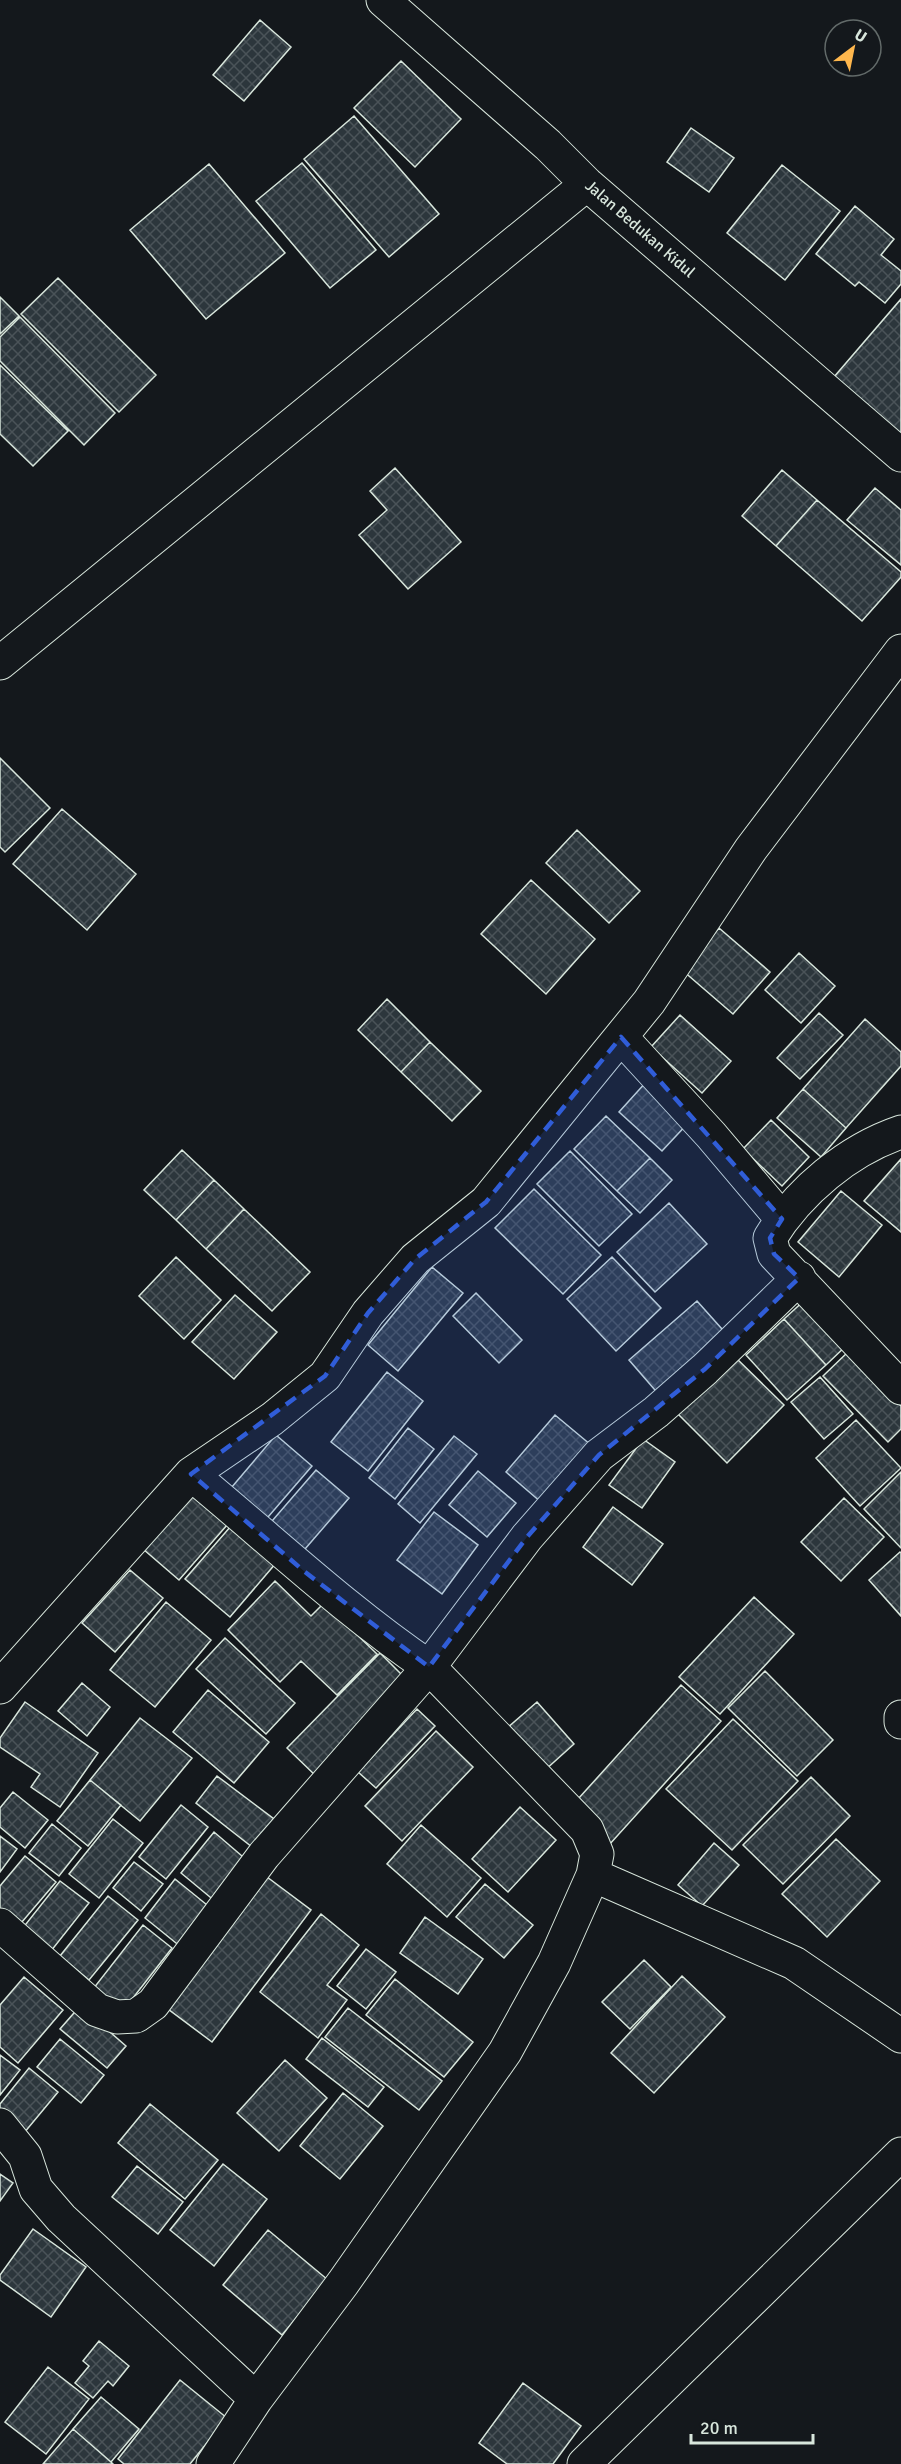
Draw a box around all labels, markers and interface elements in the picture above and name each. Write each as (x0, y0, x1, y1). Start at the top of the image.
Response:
north arrow (823, 18, 883, 78)
text: U (851, 25, 870, 47)
street label: Jalan Bedukan Kidul (581, 176, 699, 282)
scale bar (691, 2407, 812, 2445)
text: 20 m (700, 2417, 738, 2439)

